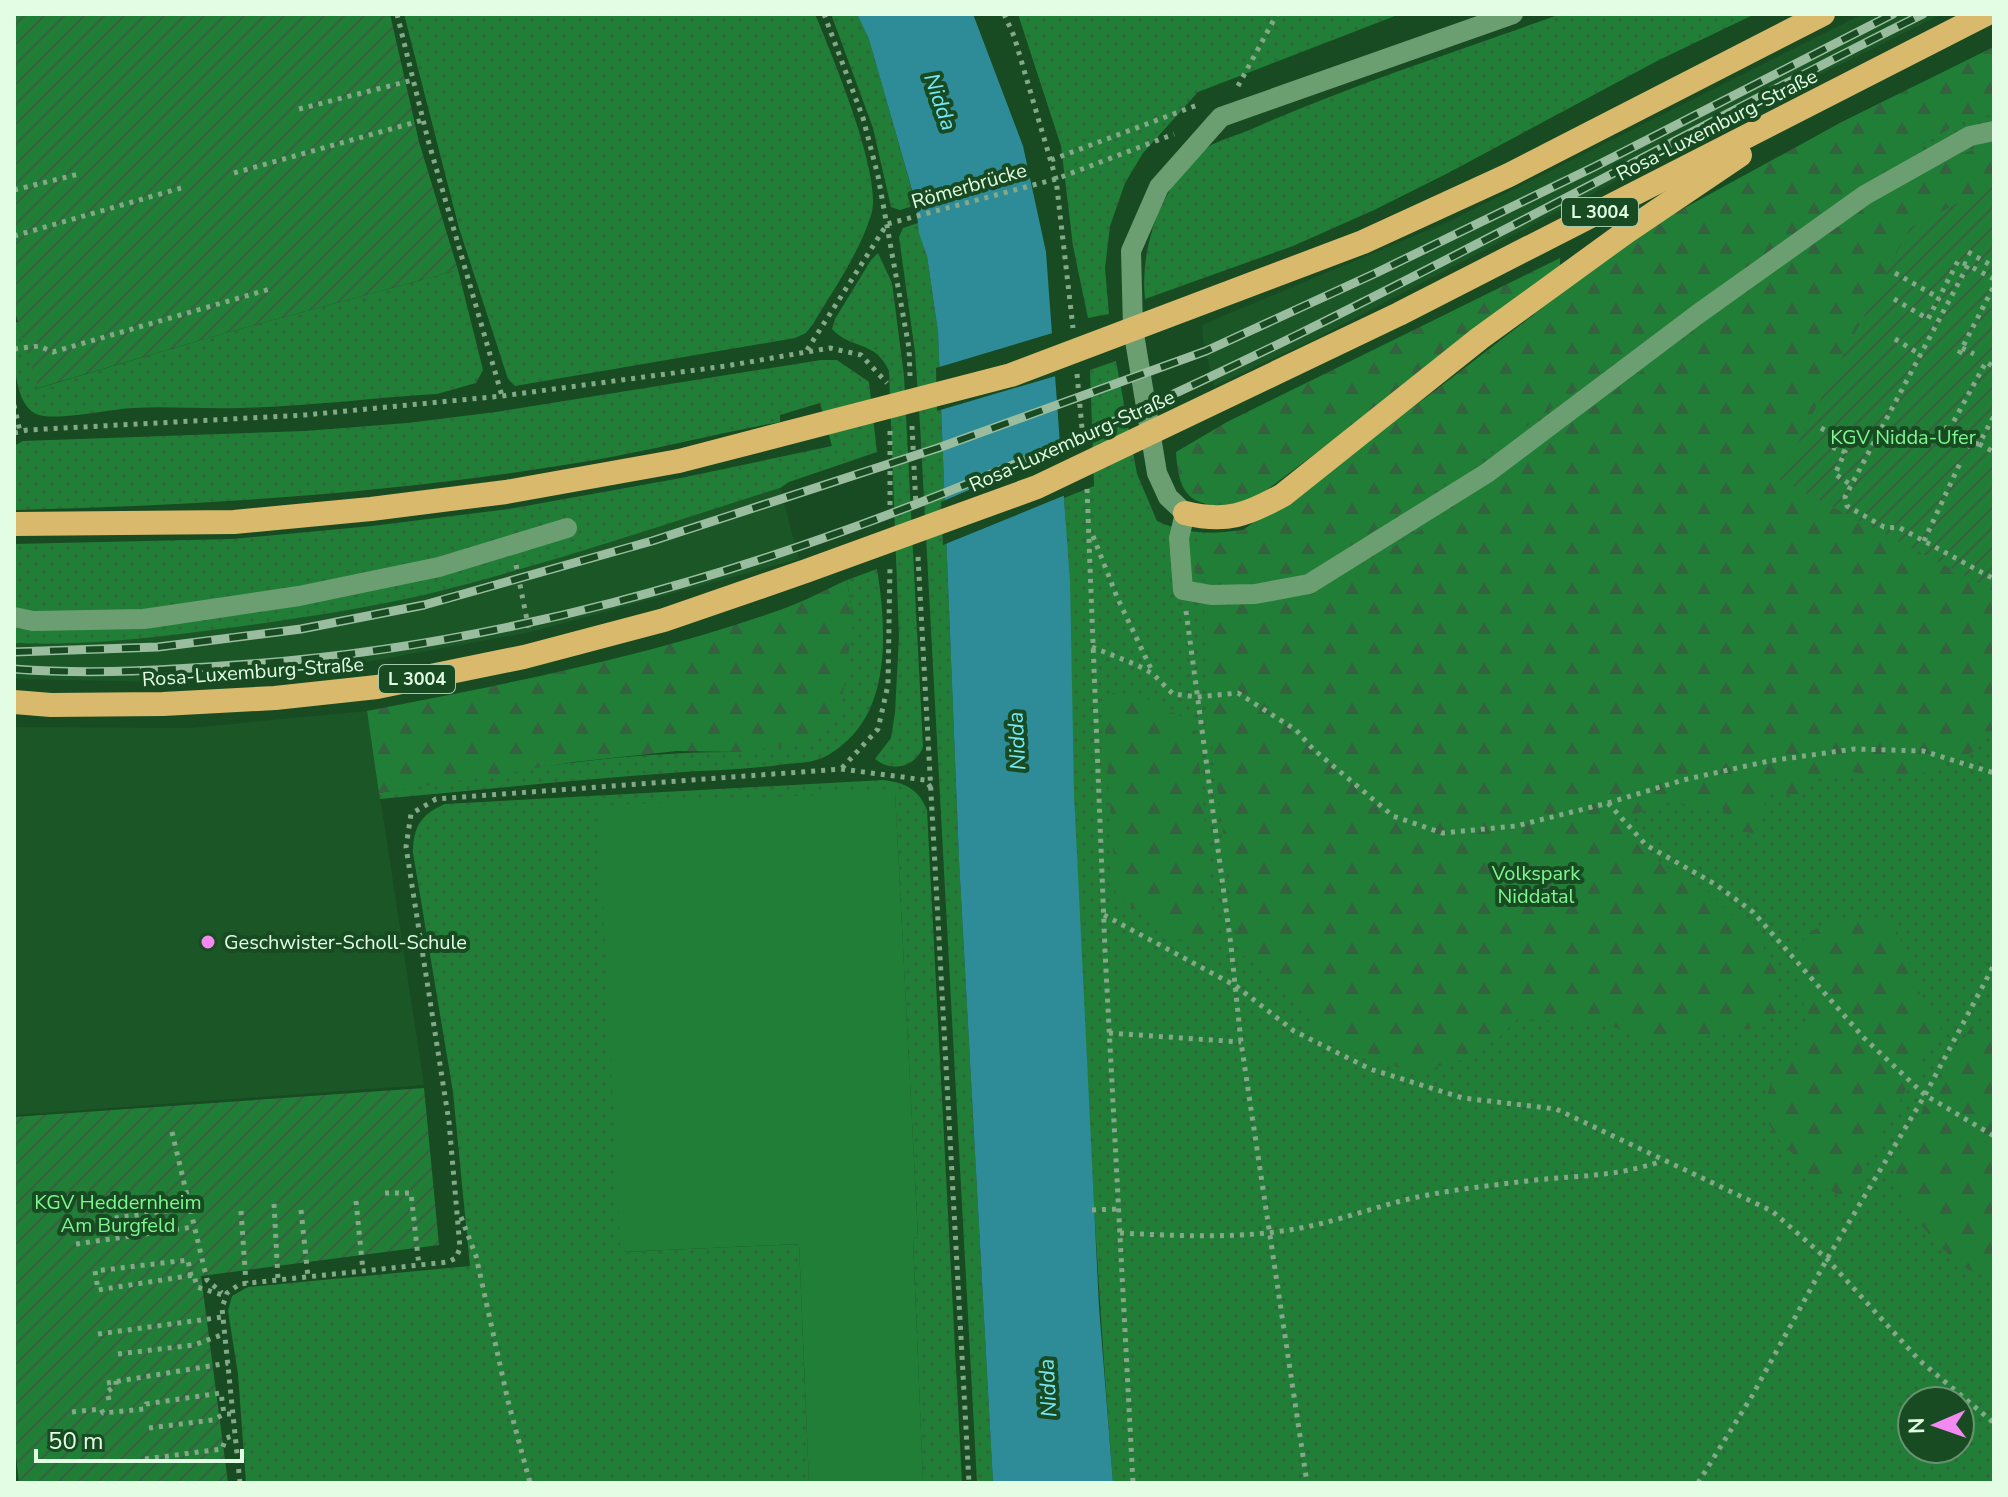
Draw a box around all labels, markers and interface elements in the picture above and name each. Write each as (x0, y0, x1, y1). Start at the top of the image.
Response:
street label: Rosa-Luxemburg-Straße (1612, 62, 1822, 188)
water label: Nidda (916, 69, 964, 135)
street label: Römerbrücke (908, 157, 1030, 215)
road number: L 3004 (1562, 198, 1638, 226)
street label: Rosa-Luxemburg-Straße (965, 383, 1179, 499)
park label: KGV Nidda-Ufer (1830, 424, 1976, 451)
street label: Rosa-Luxemburg-Straße (141, 651, 365, 693)
road number: L 3004 (379, 665, 455, 693)
water label: Nidda (1000, 711, 1034, 771)
park label: Volkspark Niddatal (1491, 860, 1581, 910)
place label: Geschwister-Scholl-Schule (224, 929, 467, 956)
marker: Geschwister-Scholl-Schule (199, 933, 217, 951)
park label: KGV Heddernheim Am Burgfeld (34, 1189, 202, 1239)
water label: Nidda (1031, 1358, 1065, 1418)
north arrow (1896, 1385, 1976, 1465)
scale bar (36, 1413, 242, 1463)
text: N (1902, 1417, 1932, 1434)
text: 50 m (48, 1425, 104, 1457)

